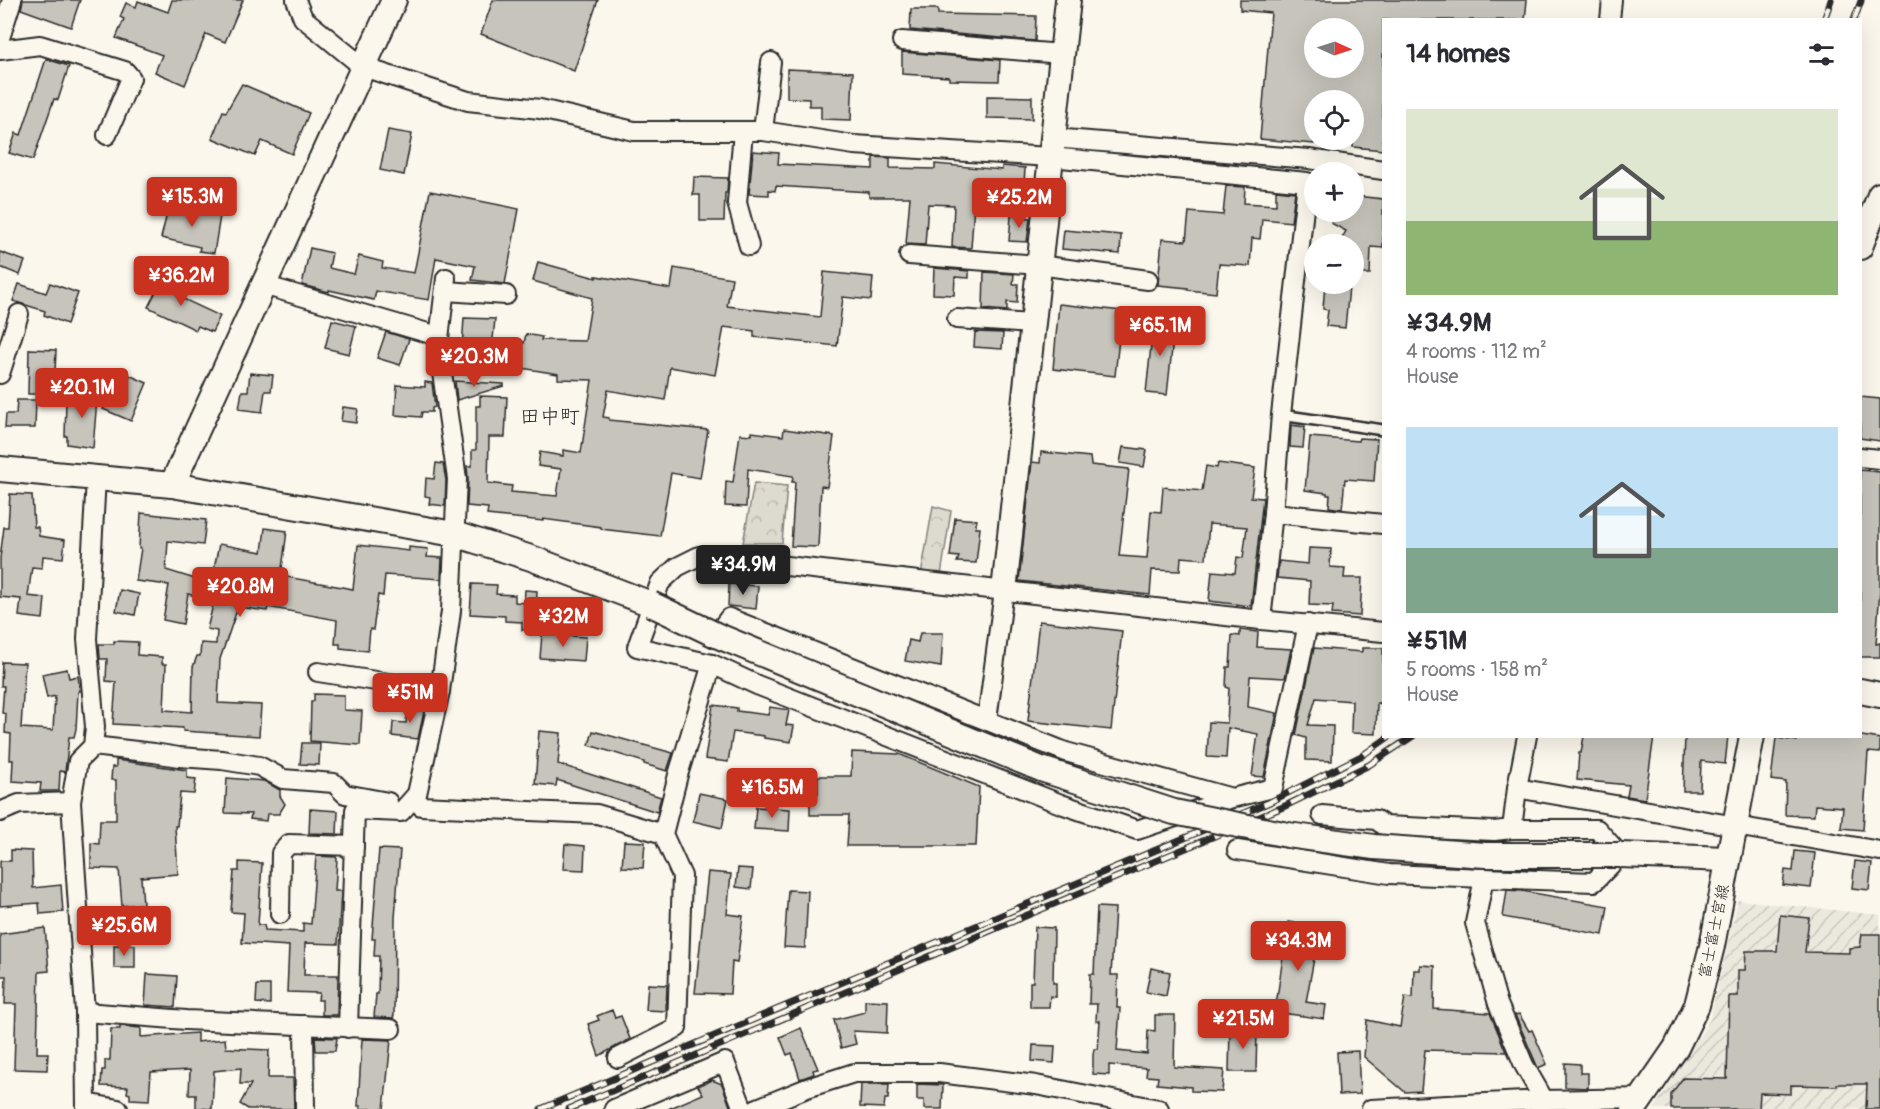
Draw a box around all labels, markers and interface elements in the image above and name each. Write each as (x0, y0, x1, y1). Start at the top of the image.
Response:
north arrow (1304, 18, 1364, 78)
map controls (1304, 18, 1364, 294)
text: 14 homes (1406, 38, 1510, 70)
icon: filters (1805, 38, 1838, 71)
button: locate (1304, 90, 1364, 150)
icon: home (1568, 148, 1676, 256)
button: + (1304, 162, 1364, 222)
pin: ¥15.3M (143, 177, 241, 228)
pin: ¥25.2M (970, 178, 1068, 229)
text: ¥15.3M (161, 184, 223, 209)
text: ¥25.2M (986, 185, 1052, 210)
button: − (1304, 234, 1364, 294)
pin: ¥36.2M (132, 256, 230, 307)
text: ¥36.2M (148, 263, 214, 288)
pin: ¥65.1M (1111, 306, 1209, 357)
text: ¥34.9M (1406, 307, 1491, 339)
text: ¥65.1M (1129, 313, 1191, 338)
pin: ¥20.3M (425, 337, 523, 388)
text: 4 rooms · 112 m² (1406, 339, 1547, 364)
text: ¥20.3M (440, 344, 508, 369)
text: House (1406, 364, 1458, 389)
pin: ¥20.1M (33, 368, 131, 419)
text: ¥20.1M (49, 375, 115, 400)
district label: 田中町 (520, 404, 580, 429)
icon: home (1568, 466, 1676, 574)
pin: ¥34.9M (694, 545, 792, 596)
text: ¥34.9M (710, 552, 776, 577)
pin: ¥20.8M (191, 567, 289, 618)
text: ¥20.8M (206, 574, 274, 599)
pin: ¥32M (527, 597, 599, 648)
text: ¥32M (538, 604, 588, 629)
text: ¥51M (1406, 625, 1467, 657)
text: 5 rooms · 158 m² (1406, 657, 1548, 682)
pin: ¥51M (374, 673, 446, 724)
text: ¥51M (387, 680, 433, 705)
text: House (1406, 682, 1458, 707)
pin: ¥16.5M (723, 768, 821, 819)
text: ¥16.5M (741, 775, 803, 800)
street label: 富士富士宮線 (1694, 882, 1734, 980)
pin: ¥25.6M (75, 906, 173, 957)
text: ¥25.6M (91, 913, 157, 938)
pin: ¥34.3M (1249, 921, 1347, 972)
text: ¥34.3M (1265, 928, 1331, 953)
pin: ¥21.5M (1194, 999, 1292, 1050)
text: ¥21.5M (1212, 1006, 1274, 1031)

